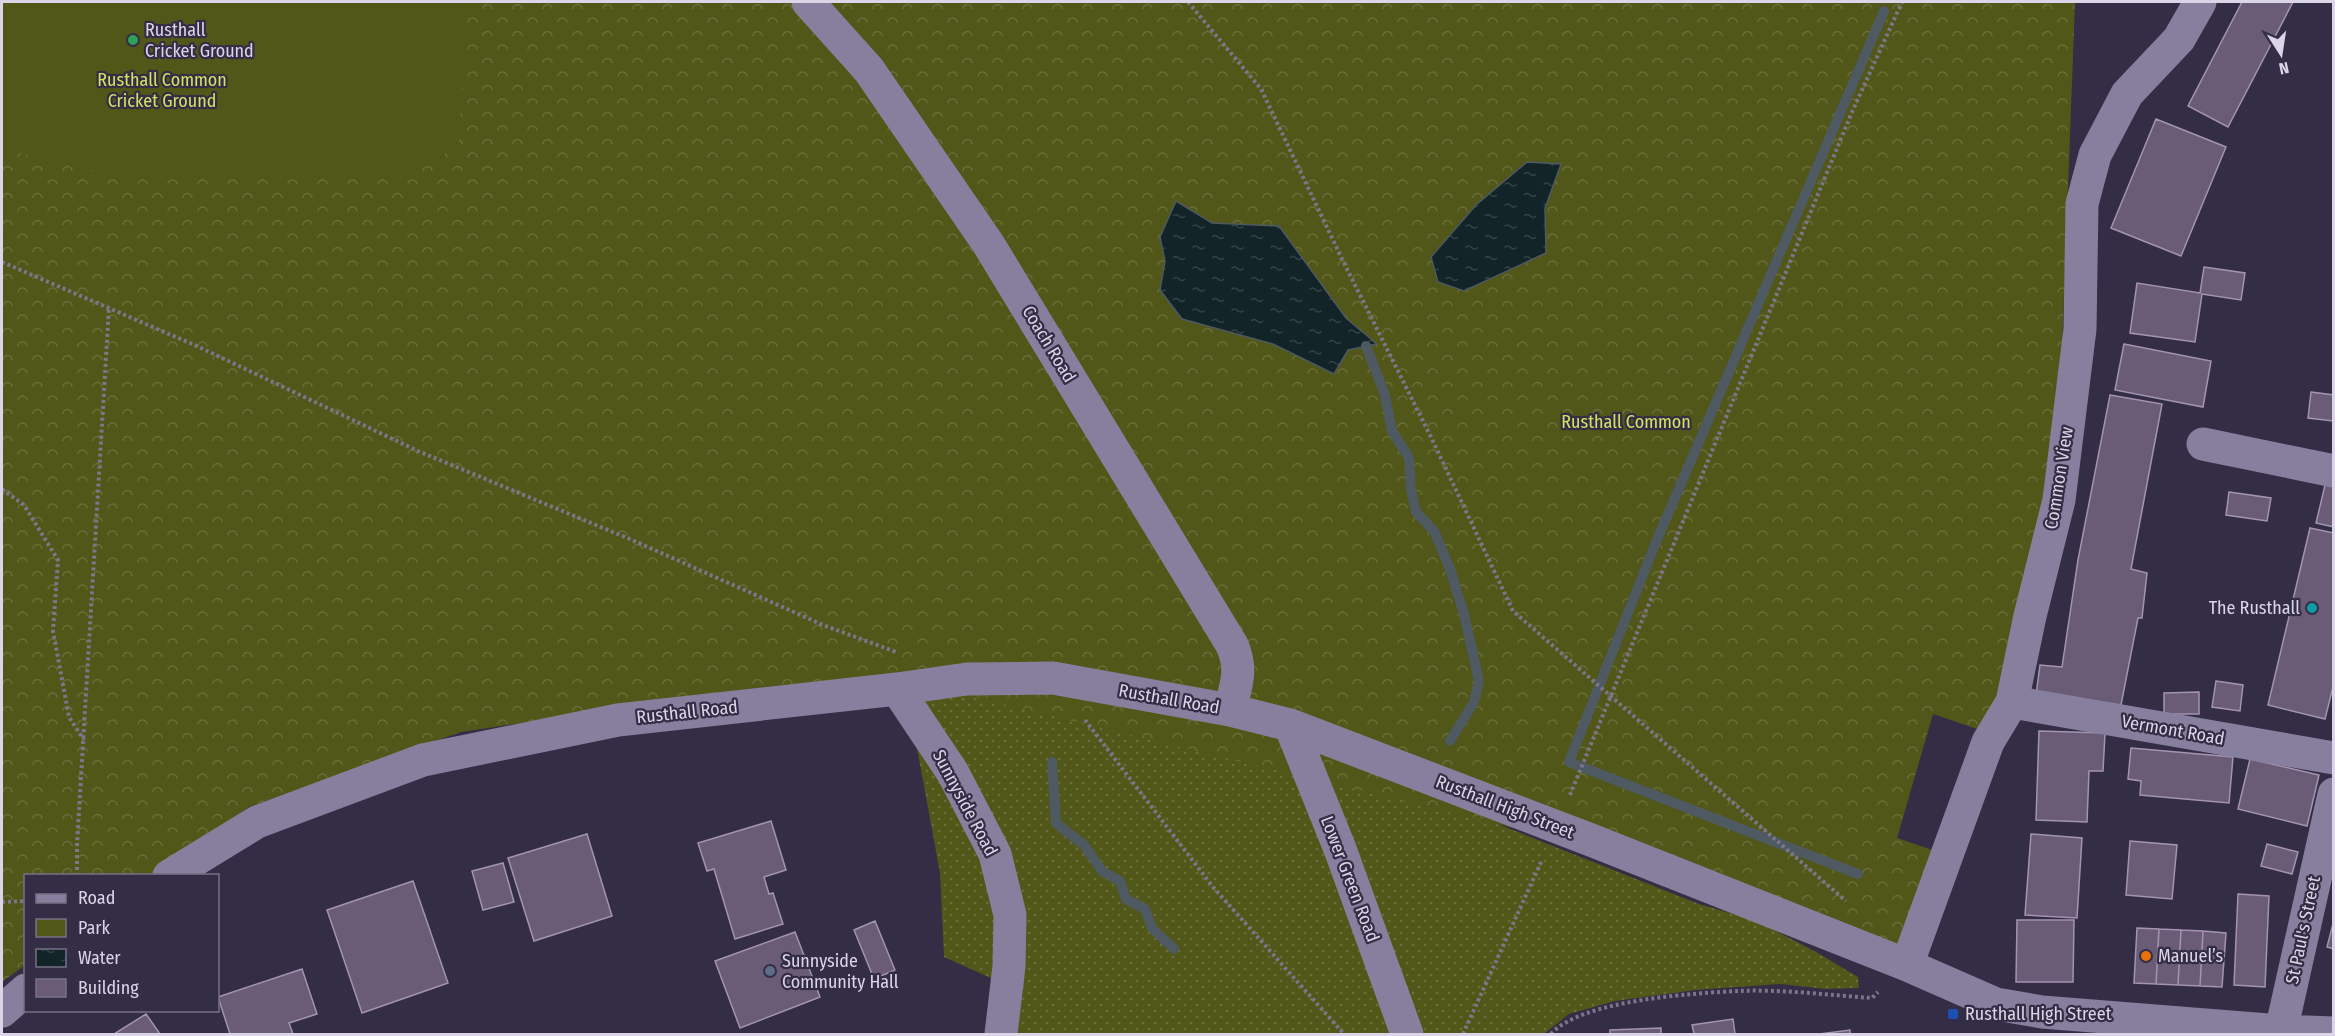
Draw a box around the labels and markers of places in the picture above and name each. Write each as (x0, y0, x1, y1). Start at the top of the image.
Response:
place label: Rusthall Cricket Ground (145, 19, 254, 62)
marker: Rusthall Cricket Ground (126, 33, 140, 47)
place label: The Rusthall (2209, 597, 2300, 619)
marker: The Rusthall (2305, 601, 2319, 615)
place label: Manuel’s (2158, 945, 2224, 967)
marker: Manuel’s (2139, 949, 2153, 963)
place label: Sunnyside Community Hall (782, 950, 899, 993)
marker: Sunnyside Community Hall (763, 964, 777, 978)
place label: Rusthall High Street (1965, 1003, 2112, 1025)
marker: Rusthall High Street (1946, 1007, 1960, 1021)

